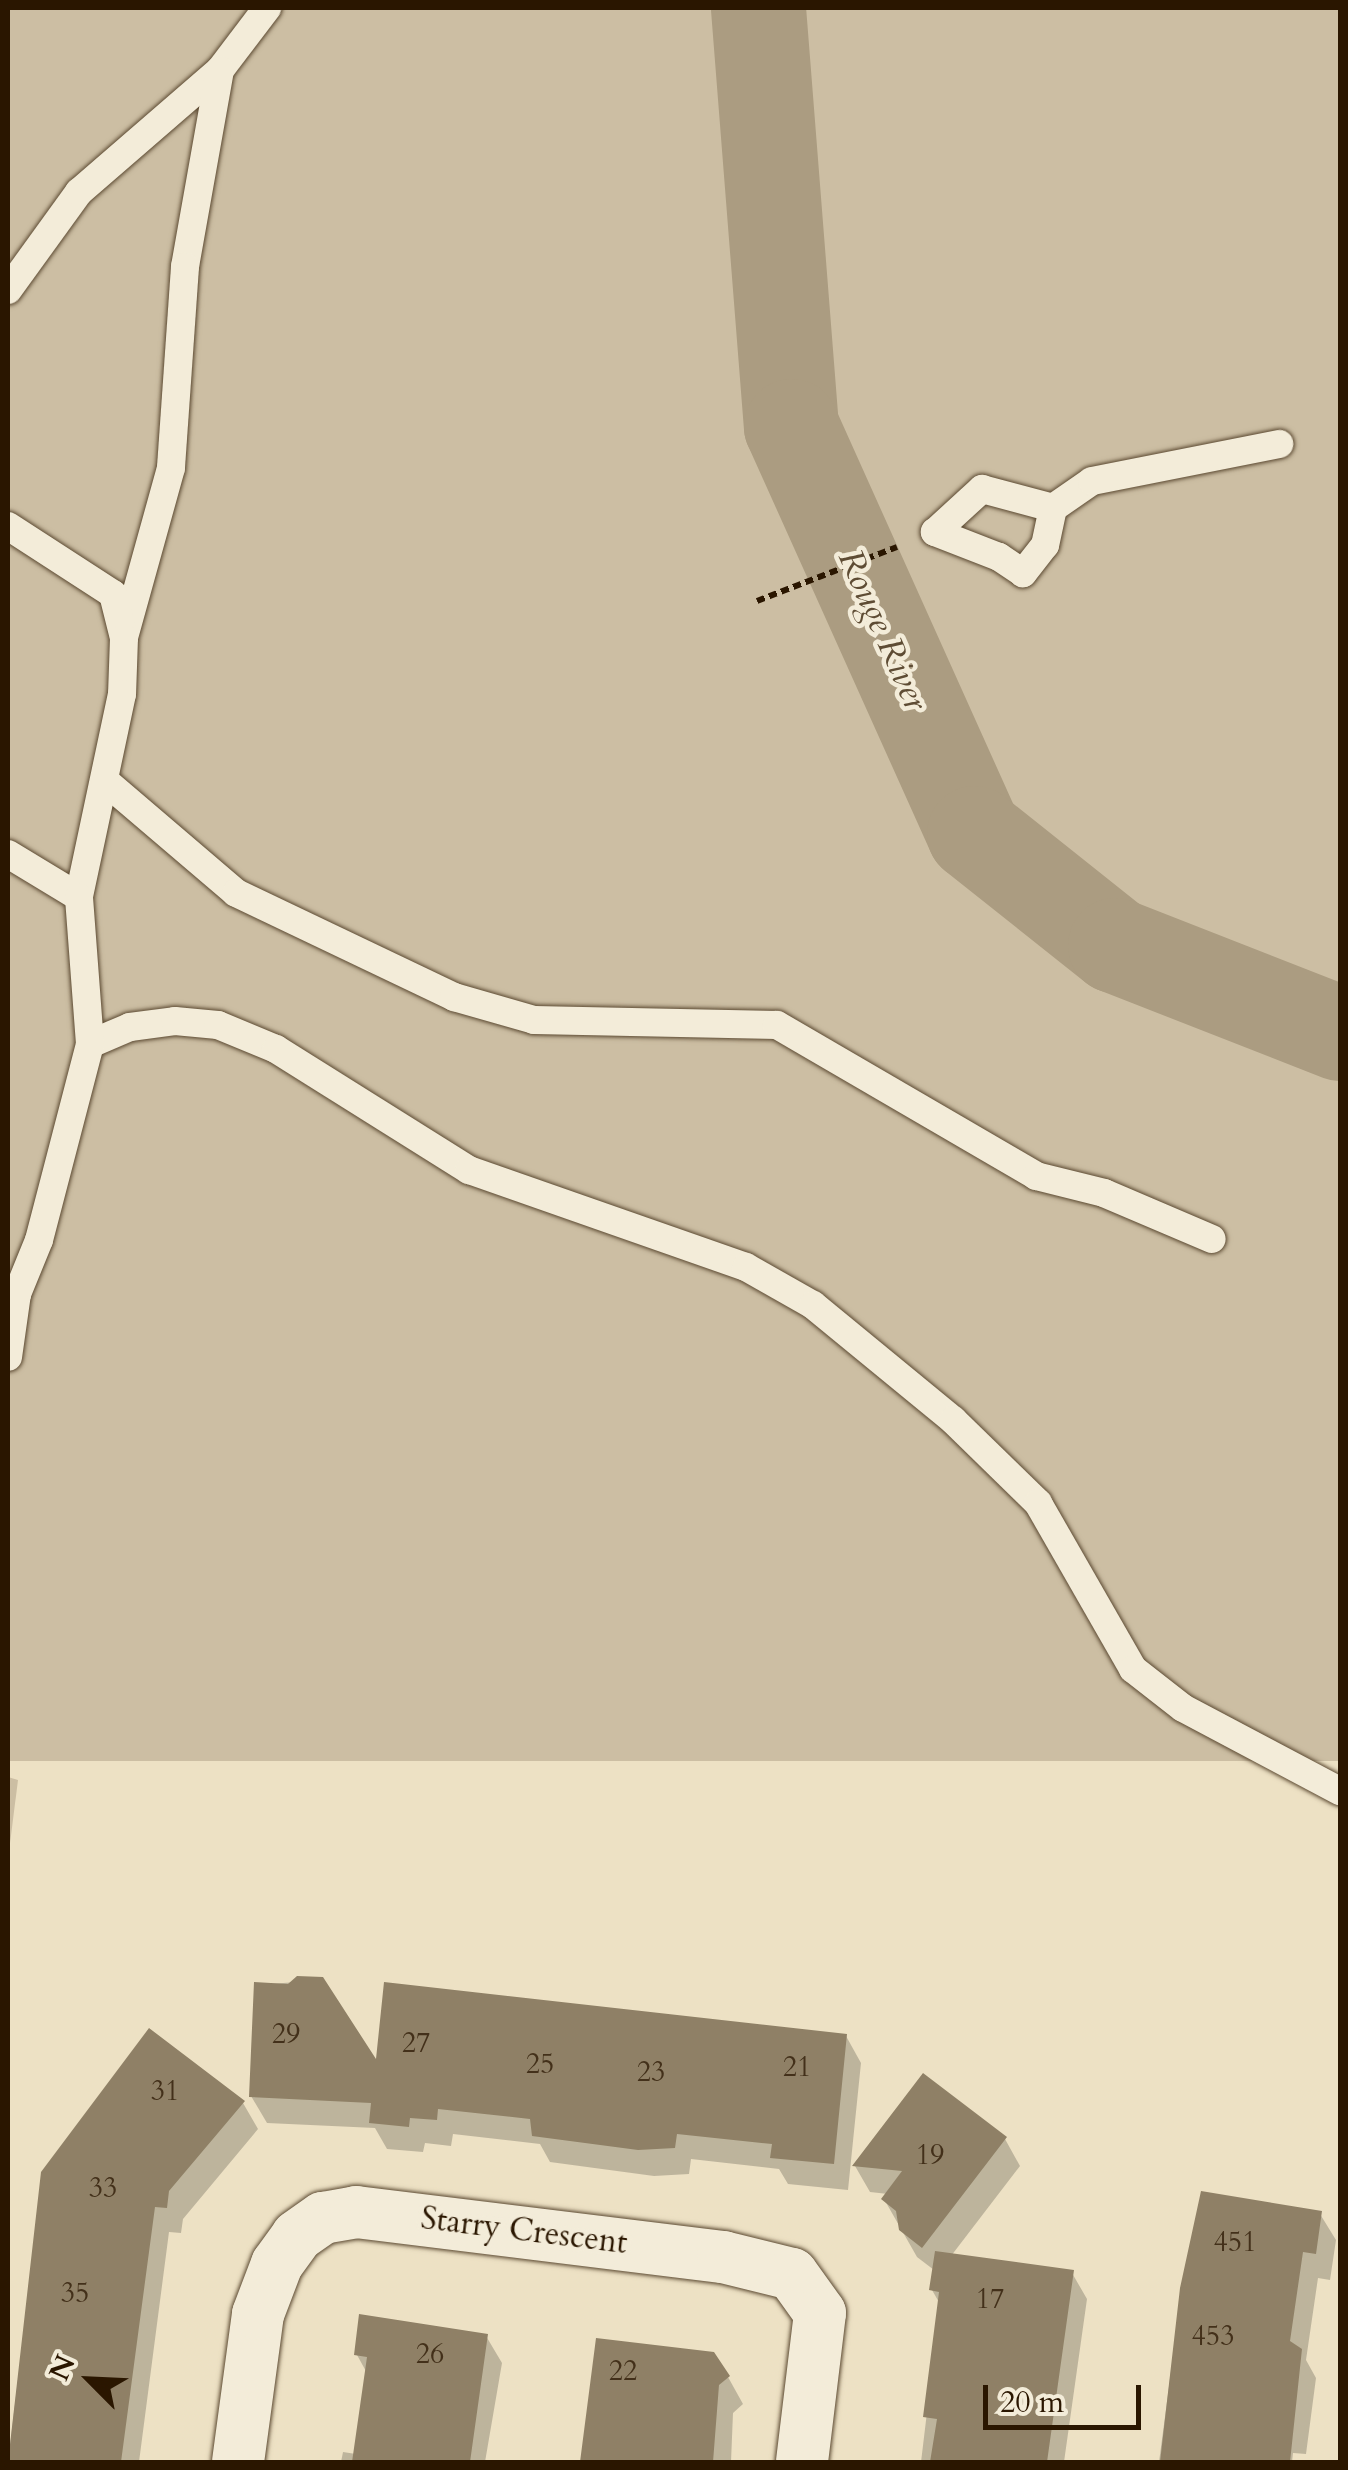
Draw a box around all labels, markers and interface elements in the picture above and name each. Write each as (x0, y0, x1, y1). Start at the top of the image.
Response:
water label: Rouge River (829, 543, 937, 717)
house number: 29 (272, 2017, 300, 2051)
house number: 27 (402, 2026, 430, 2060)
house number: 25 (526, 2047, 554, 2081)
house number: 21 (783, 2050, 811, 2084)
house number: 23 (637, 2055, 665, 2089)
house number: 31 (151, 2074, 179, 2108)
house number: 19 (916, 2138, 944, 2172)
house number: 33 (89, 2171, 117, 2205)
street label: Starry Crescent (419, 2199, 629, 2263)
house number: 451 (1213, 2225, 1257, 2259)
house number: 35 (61, 2276, 89, 2310)
house number: 17 (976, 2282, 1004, 2316)
house number: 453 (1191, 2319, 1235, 2353)
north arrow (40, 2330, 140, 2430)
house number: 26 (416, 2337, 444, 2371)
text: N (40, 2349, 85, 2387)
house number: 22 (609, 2354, 637, 2388)
scale bar (988, 2365, 1146, 2427)
text: 20 m (1000, 2382, 1064, 2423)

